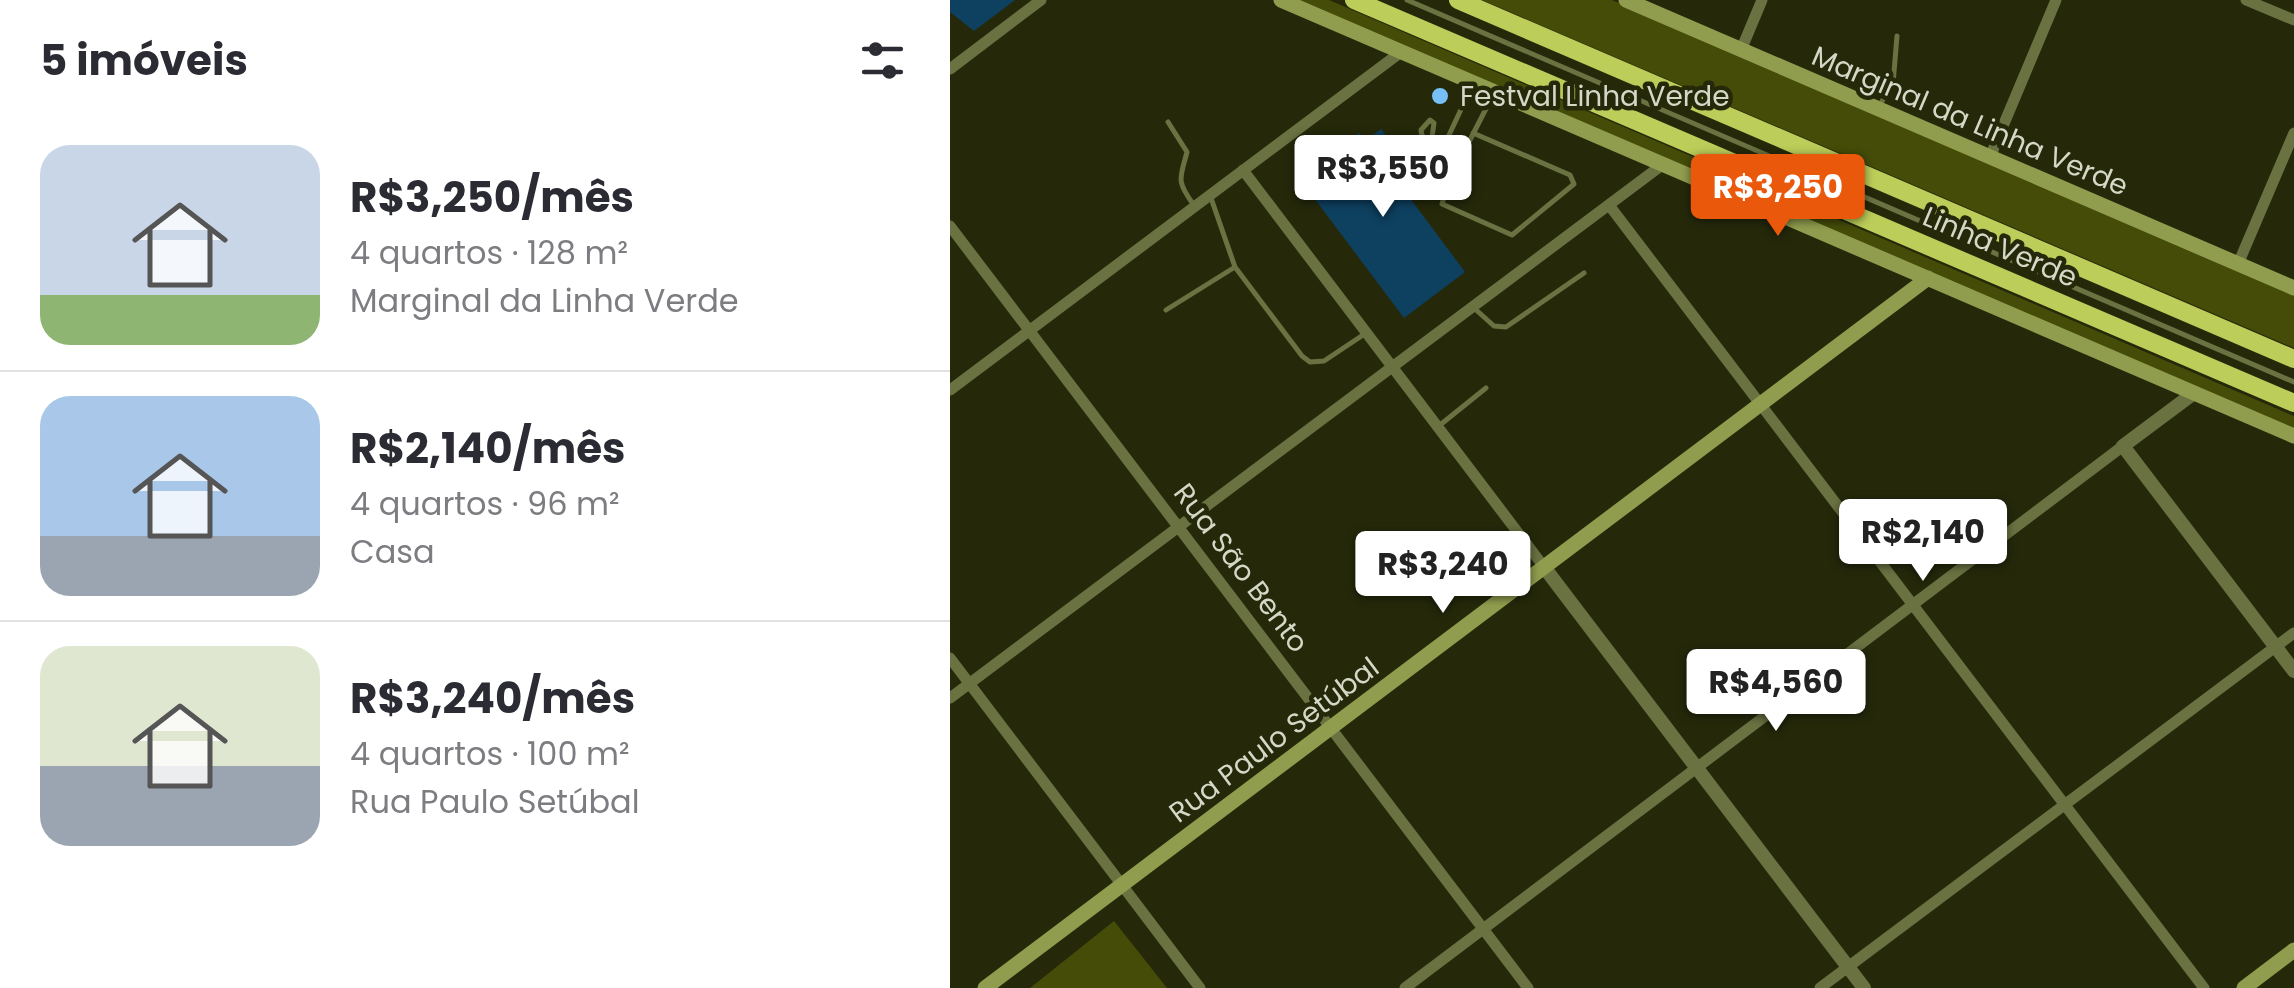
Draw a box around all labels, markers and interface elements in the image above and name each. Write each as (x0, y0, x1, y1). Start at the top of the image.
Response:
text: 5 imóveis (40, 31, 248, 90)
icon: filters (855, 33, 910, 88)
street label: Marginal da Linha Verde (1806, 37, 2134, 205)
place label: Festval Linha Verde (1460, 77, 1730, 116)
marker: Festval Linha Verde (1429, 85, 1451, 107)
pin: R$3,550 (1291, 135, 1475, 220)
text: R$3,550 (1317, 145, 1449, 190)
pin: R$3,250 (1686, 154, 1870, 239)
text: R$3,250 (1713, 164, 1843, 209)
text: R$3,250/mês (350, 168, 634, 227)
icon: home (120, 185, 240, 305)
street label: Linha Verde (1917, 197, 2083, 297)
text: 4 quartos · 128 m² (350, 230, 628, 275)
text: Marginal da Linha Verde (350, 278, 739, 323)
text: R$2,140/mês (350, 419, 625, 478)
icon: home (120, 436, 240, 556)
street label: Rua São Bento (1164, 475, 1318, 661)
text: 4 quartos · 96 m² (350, 481, 620, 526)
pin: R$2,140 (1831, 499, 2015, 584)
text: R$2,140 (1861, 509, 1985, 554)
text: Casa (350, 529, 435, 574)
pin: R$3,240 (1351, 531, 1535, 616)
text: R$3,240 (1377, 541, 1509, 586)
street label: Rua Paulo Setúbal (1161, 648, 1387, 832)
pin: R$4,560 (1684, 649, 1868, 734)
text: R$4,560 (1709, 659, 1843, 704)
text: R$3,240/mês (350, 669, 635, 728)
icon: home (120, 686, 240, 806)
text: 4 quartos · 100 m² (350, 731, 630, 776)
text: Rua Paulo Setúbal (350, 779, 640, 824)

